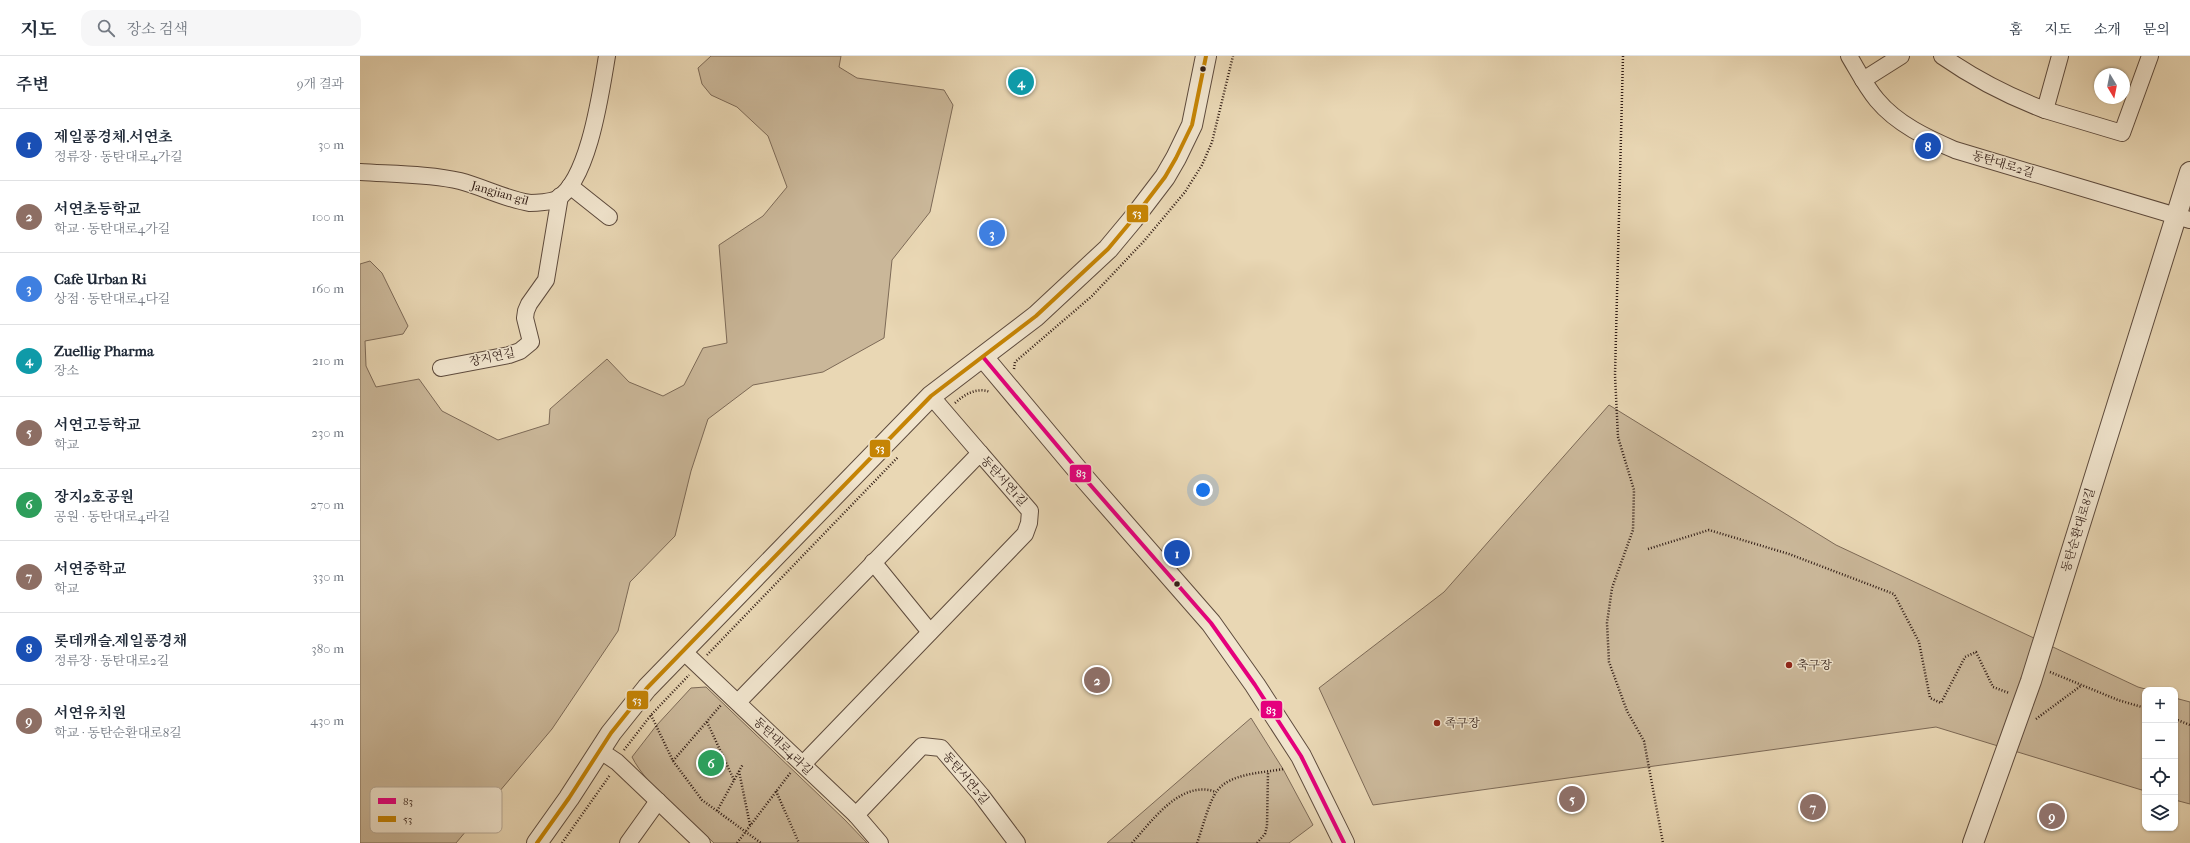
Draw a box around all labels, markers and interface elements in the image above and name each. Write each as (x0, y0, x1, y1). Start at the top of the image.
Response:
search box (81, 10, 361, 46)
icon: search (95, 17, 117, 39)
text: 지도 (20, 19, 57, 41)
text: 장소 검색 (127, 20, 188, 38)
text: 홈 (2009, 21, 2023, 38)
text: 지도 (2045, 21, 2072, 38)
text: 소개 (2094, 21, 2121, 38)
text: 문의 (2143, 21, 2170, 38)
unlabelled marker (1198, 64, 1208, 74)
pin: 4 (1008, 67, 1034, 97)
north arrow (2094, 68, 2130, 104)
text: 주변 (16, 74, 49, 94)
text: 9개 결과 (297, 76, 344, 91)
text: 제일풍경체.서연초 (54, 128, 173, 146)
pin: 8 (1915, 131, 1941, 161)
text: 1 (27, 137, 31, 152)
text: 30 m (318, 137, 344, 152)
street label: 동탄대로2길 (1970, 148, 2036, 180)
text: 정류장 · 동탄대로4가길 (54, 149, 183, 164)
street label: Jangjian-gil (469, 178, 531, 208)
text: 서연초등학교 (54, 200, 141, 218)
line badge: 53 (1126, 204, 1149, 223)
text: 53 (1132, 207, 1142, 220)
text: 2 (26, 209, 32, 224)
text: 100 m (311, 209, 344, 224)
pin: 3 (979, 218, 1005, 248)
text: 학교 · 동탄대로4가길 (54, 221, 170, 236)
text: Cafe Urban Ri (54, 270, 146, 288)
text: 3 (26, 281, 32, 296)
text: 160 m (312, 281, 344, 296)
text: 상점 · 동탄대로4다길 (54, 291, 170, 306)
text: Zuellig Pharma (54, 342, 154, 360)
street label: 장지연길 (468, 345, 516, 369)
text: 4 (25, 353, 33, 368)
text: 210 m (312, 353, 344, 368)
text: 장소 (54, 363, 79, 378)
text: 서연고등학교 (54, 416, 141, 434)
text: 5 (26, 425, 32, 440)
text: 230 m (311, 425, 344, 440)
text: 학교 (54, 437, 79, 452)
line badge: 53 (869, 439, 891, 458)
text: 53 (875, 442, 885, 455)
street label: 동탄서연1길 (978, 453, 1030, 509)
line badge: 83 (1069, 464, 1092, 483)
text: 83 (1076, 467, 1087, 480)
your location (1193, 480, 1213, 500)
street label: 동탄순환대로8길 (2059, 486, 2097, 574)
text: 장지2호공원 (54, 488, 134, 506)
text: 6 (25, 497, 33, 512)
text: 270 m (310, 497, 344, 512)
text: 공원 · 동탄대로4라길 (54, 509, 170, 524)
pin: 1 (1164, 538, 1190, 568)
text: 서연중학교 (54, 560, 126, 578)
text: 7 (26, 569, 32, 584)
text: 330 m (313, 569, 344, 584)
unlabelled marker (1172, 579, 1182, 589)
text: 학교 (54, 581, 79, 596)
text: 롯데캐슬.제일풍경채 (54, 632, 187, 650)
text: 8 (26, 641, 32, 656)
text: 380 m (311, 641, 344, 656)
text: 정류장 · 동탄대로2길 (54, 653, 169, 668)
place label: 축구장 (1797, 658, 1832, 672)
marker: 축구장 (1784, 660, 1794, 670)
pin: 2 (1084, 665, 1110, 695)
map controls (2142, 687, 2178, 831)
button: + (2142, 687, 2178, 723)
line badge: 53 (626, 690, 649, 710)
text: 53 (632, 694, 642, 707)
line badge: 83 (1260, 700, 1283, 719)
text: 서연유치원 (54, 704, 126, 722)
text: 83 (1266, 704, 1277, 717)
text: 9 (26, 713, 32, 728)
text: 430 m (310, 713, 344, 728)
street label: 동탄대로4라길 (751, 714, 815, 778)
place label: 족구장 (1445, 716, 1480, 730)
marker: 족구장 (1432, 718, 1442, 728)
button: − (2142, 723, 2178, 759)
text: 학교 · 동탄순환대로8길 (54, 725, 182, 740)
pin: 6 (698, 748, 724, 778)
street label: 동탄서연2길 (940, 749, 992, 807)
button: locate (2142, 759, 2178, 795)
pin: 5 (1559, 784, 1585, 814)
legend (370, 787, 502, 833)
pin: 7 (1800, 792, 1826, 822)
text: 83 (403, 795, 413, 808)
button: layers (2142, 795, 2178, 831)
pin: 9 (2039, 801, 2065, 831)
text: 53 (403, 813, 412, 826)

